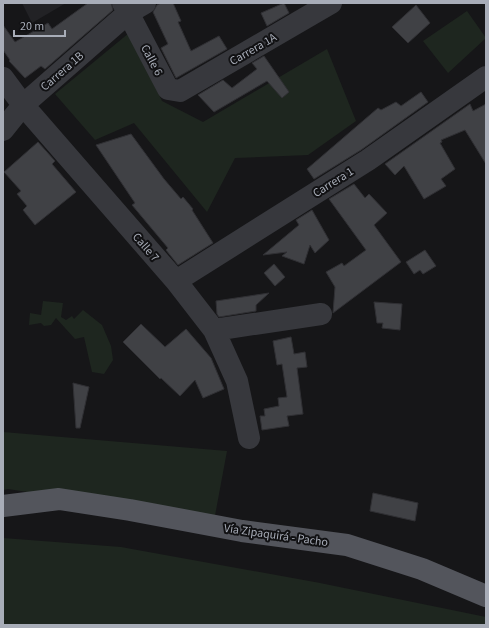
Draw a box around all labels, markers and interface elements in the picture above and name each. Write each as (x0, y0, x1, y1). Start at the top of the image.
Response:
scale bar (14, 12, 65, 38)
text: 20 m (20, 18, 44, 35)
street label: Carrera 1A (227, 29, 280, 70)
street label: Calle 6 (136, 42, 167, 79)
street label: Carrera 1B (37, 48, 88, 95)
street label: Carrera 1 (310, 163, 357, 202)
street label: Calle 7 (128, 229, 163, 266)
street label: Vía Zipaquirá - Pacho (223, 520, 329, 551)

